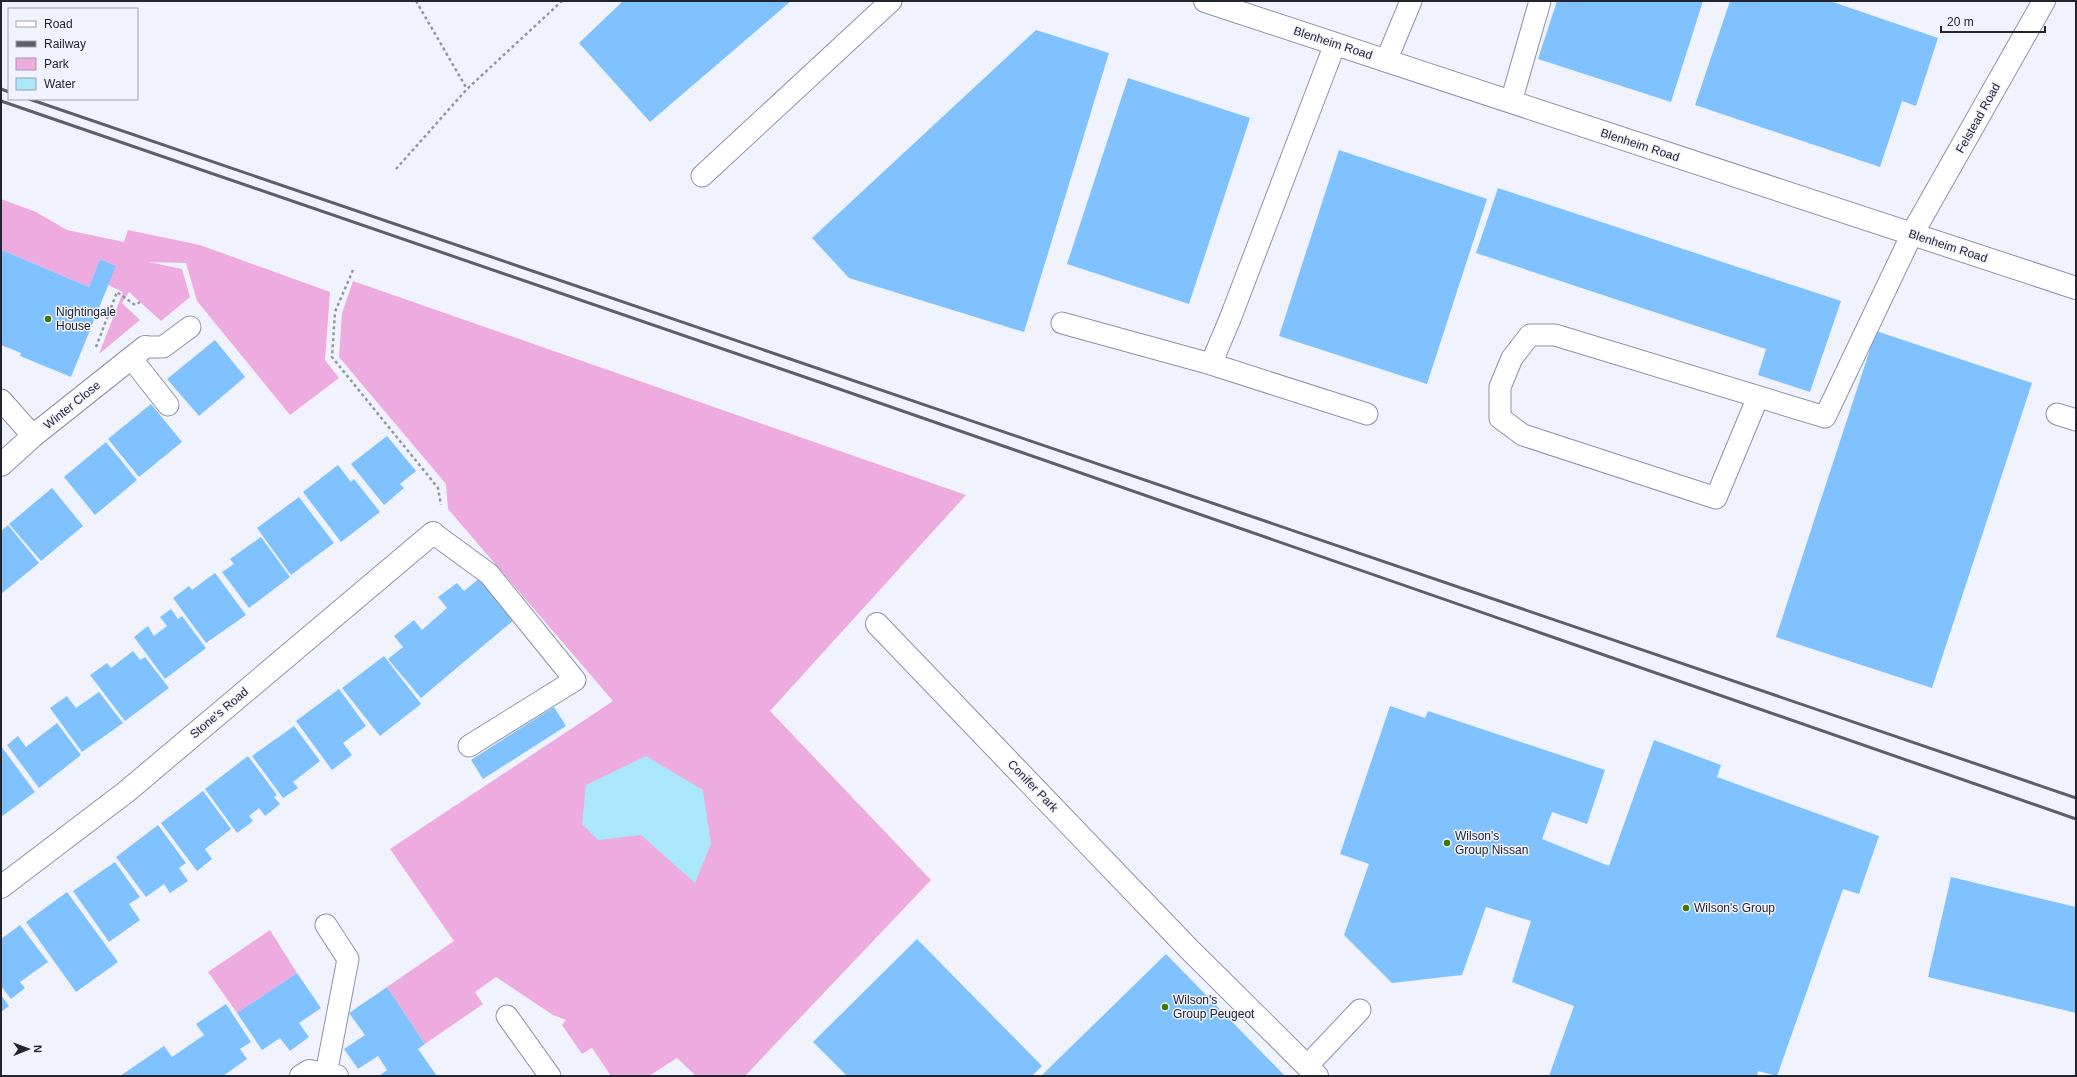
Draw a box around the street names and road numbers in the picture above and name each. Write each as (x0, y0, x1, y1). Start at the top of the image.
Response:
street label: Blenheim Road (1292, 24, 1374, 62)
street label: Felstead Road (1953, 80, 2003, 156)
street label: Blenheim Road (1599, 126, 1681, 164)
street label: Blenheim Road (1907, 227, 1989, 265)
street label: Winter Close (41, 378, 103, 432)
street label: Stone's Road (187, 685, 251, 741)
street label: Conifer Park (1005, 757, 1062, 816)

